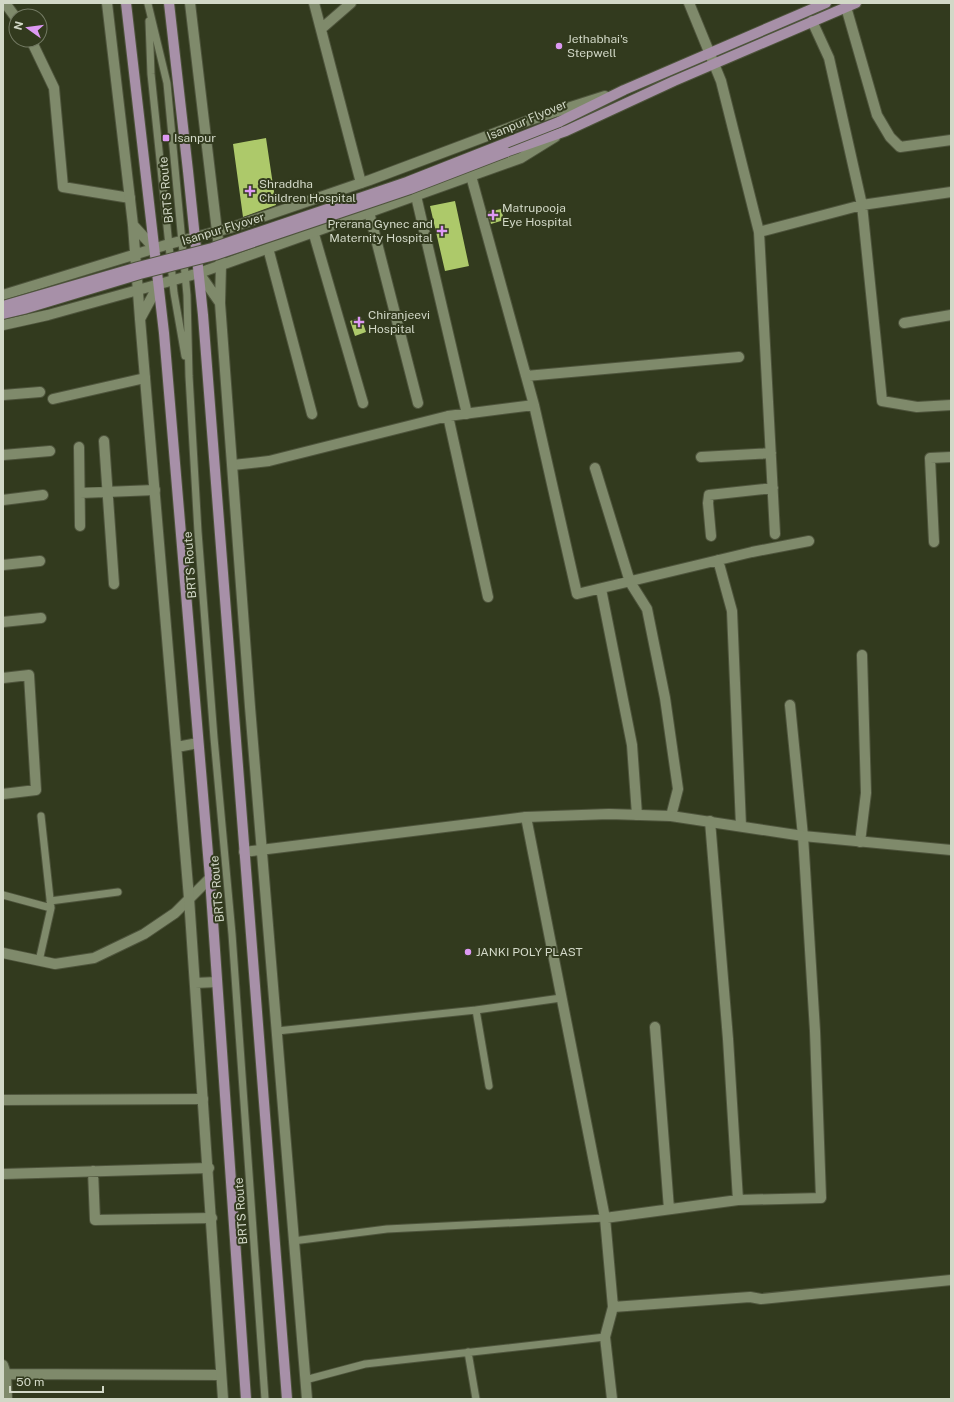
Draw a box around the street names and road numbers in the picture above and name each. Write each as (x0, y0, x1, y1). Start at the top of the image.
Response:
street label: Isanpur Flyover (485, 97, 569, 143)
street label: BRTS Route (156, 156, 176, 224)
street label: Isanpur Flyover (180, 210, 266, 248)
street label: BRTS Route (181, 531, 199, 599)
street label: BRTS Route (207, 855, 227, 923)
street label: BRTS Route (232, 1177, 250, 1245)

